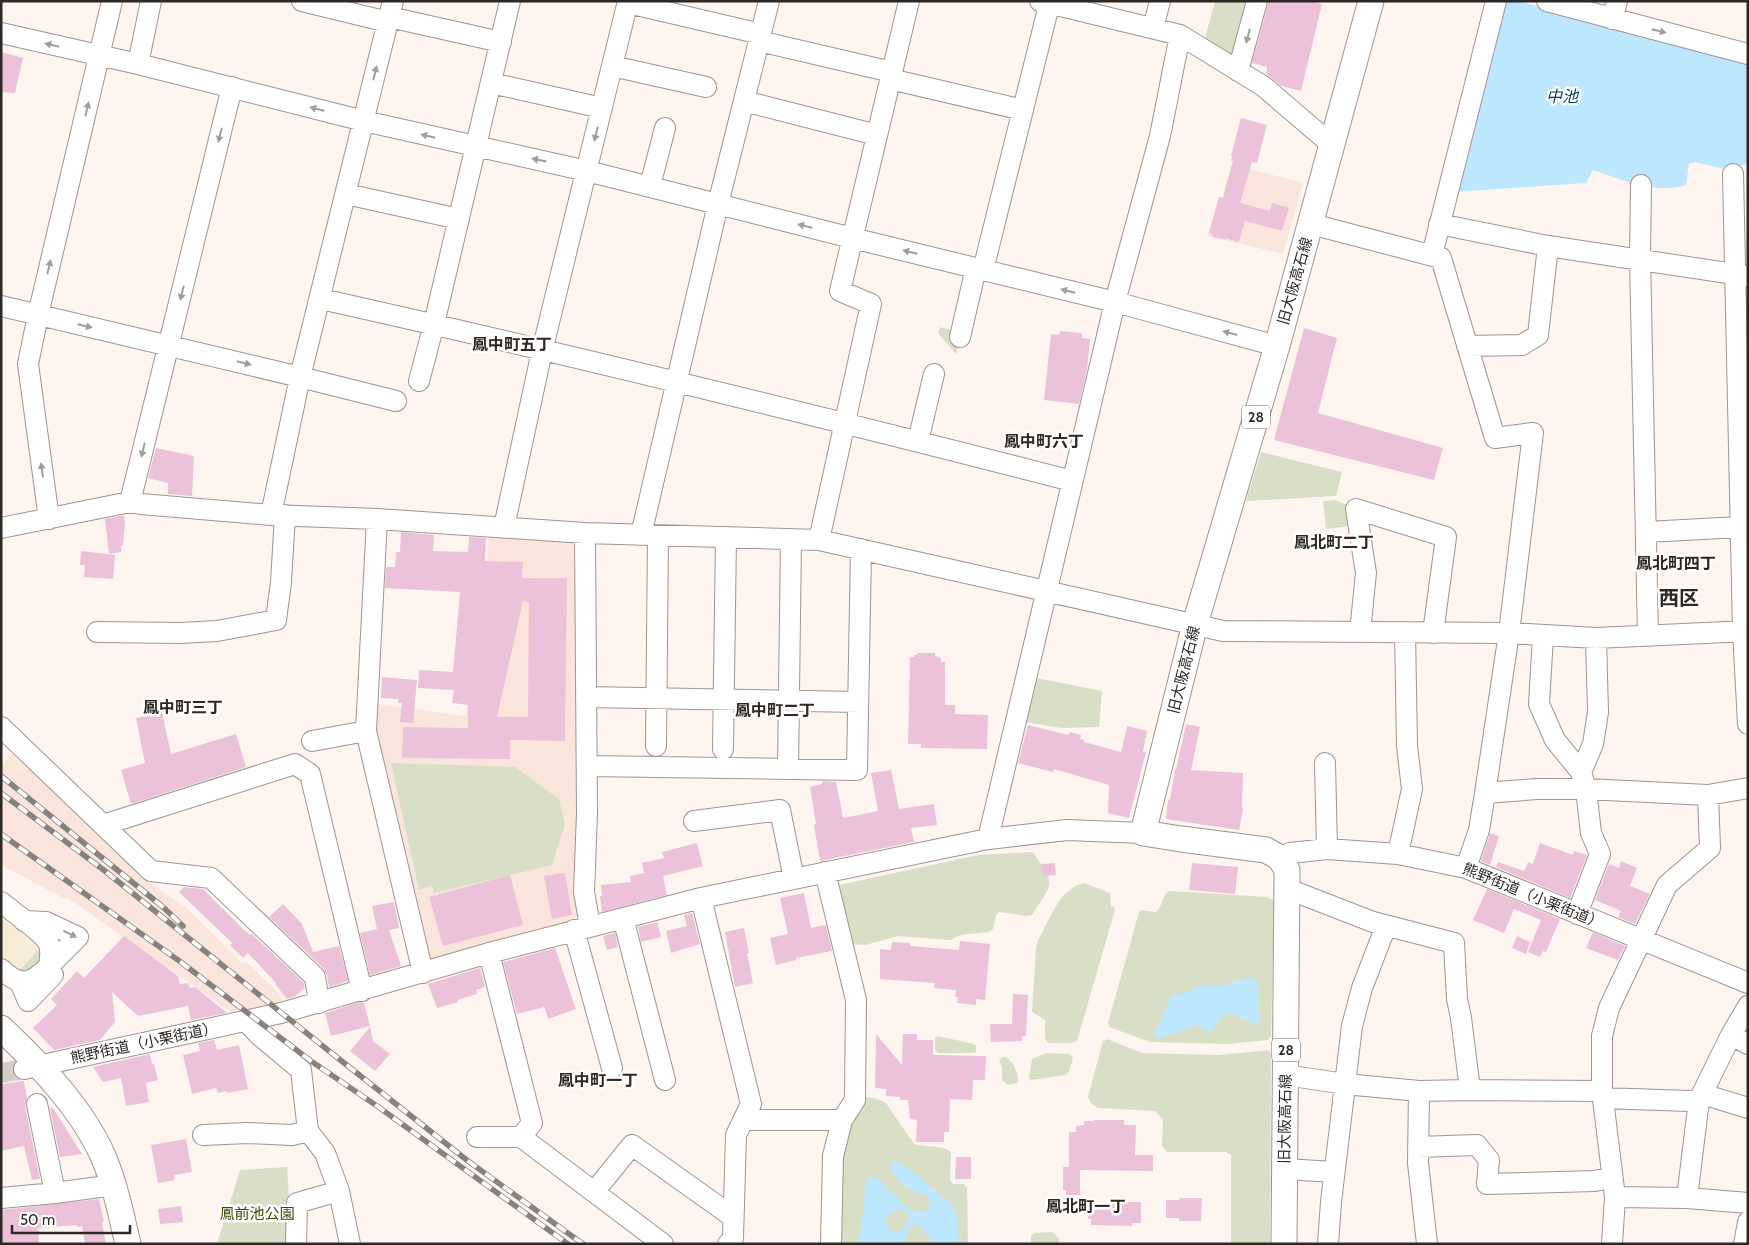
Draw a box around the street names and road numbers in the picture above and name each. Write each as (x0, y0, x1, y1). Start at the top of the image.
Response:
street label: 旧大阪高石線 (1274, 235, 1316, 327)
road number: 28 (1242, 406, 1270, 428)
street label: 旧大阪高石線 (1164, 624, 1204, 716)
street label: 熊野街道（小栗街道） (1460, 860, 1606, 932)
street label: 熊野街道（小栗街道） (69, 1019, 219, 1067)
road number: 28 (1272, 1038, 1300, 1062)
street label: 旧大阪高石線 (1275, 1074, 1295, 1164)

